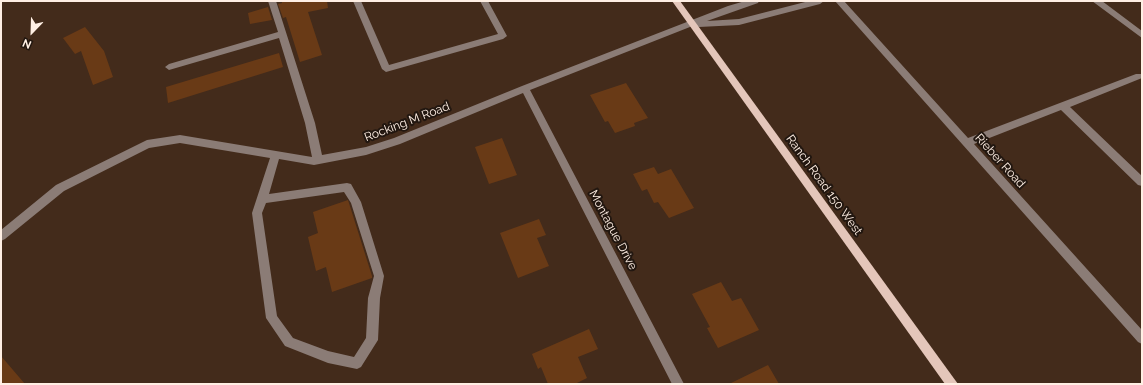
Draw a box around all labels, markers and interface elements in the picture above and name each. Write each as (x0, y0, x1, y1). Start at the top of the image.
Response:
north arrow (12, 12, 52, 52)
text: N (21, 36, 34, 51)
street label: Rocking M Road (362, 99, 452, 145)
street label: Rieber Road (972, 131, 1028, 191)
street label: Ranch Road 150 West (783, 132, 865, 238)
street label: Montague Drive (586, 188, 640, 272)

